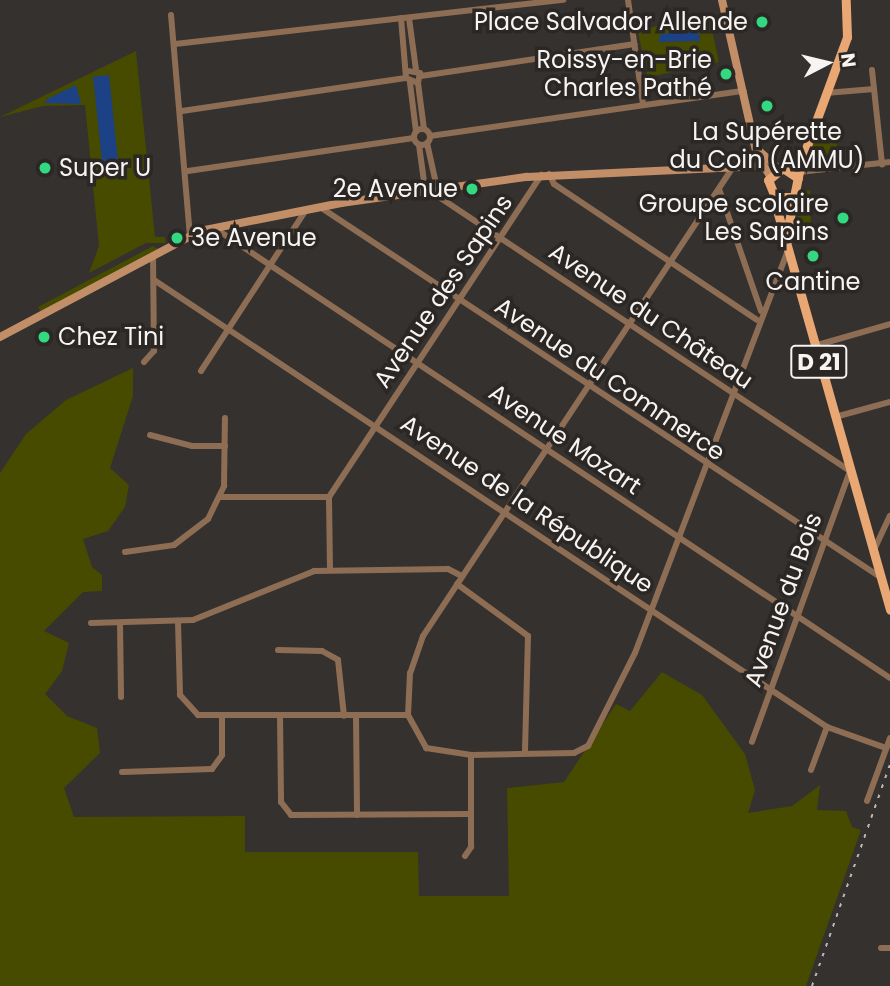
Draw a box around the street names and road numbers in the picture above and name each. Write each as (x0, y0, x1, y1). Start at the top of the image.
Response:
street label: Avenue des Sapins (368, 189, 518, 393)
street label: Avenue du Château (544, 237, 758, 395)
street label: Avenue du Commerce (490, 291, 730, 467)
road number: D 21 (789, 342, 849, 382)
street label: Avenue Mozart (483, 377, 647, 501)
street label: Avenue de la République (395, 409, 659, 599)
street label: Avenue du Bois (738, 509, 828, 691)

